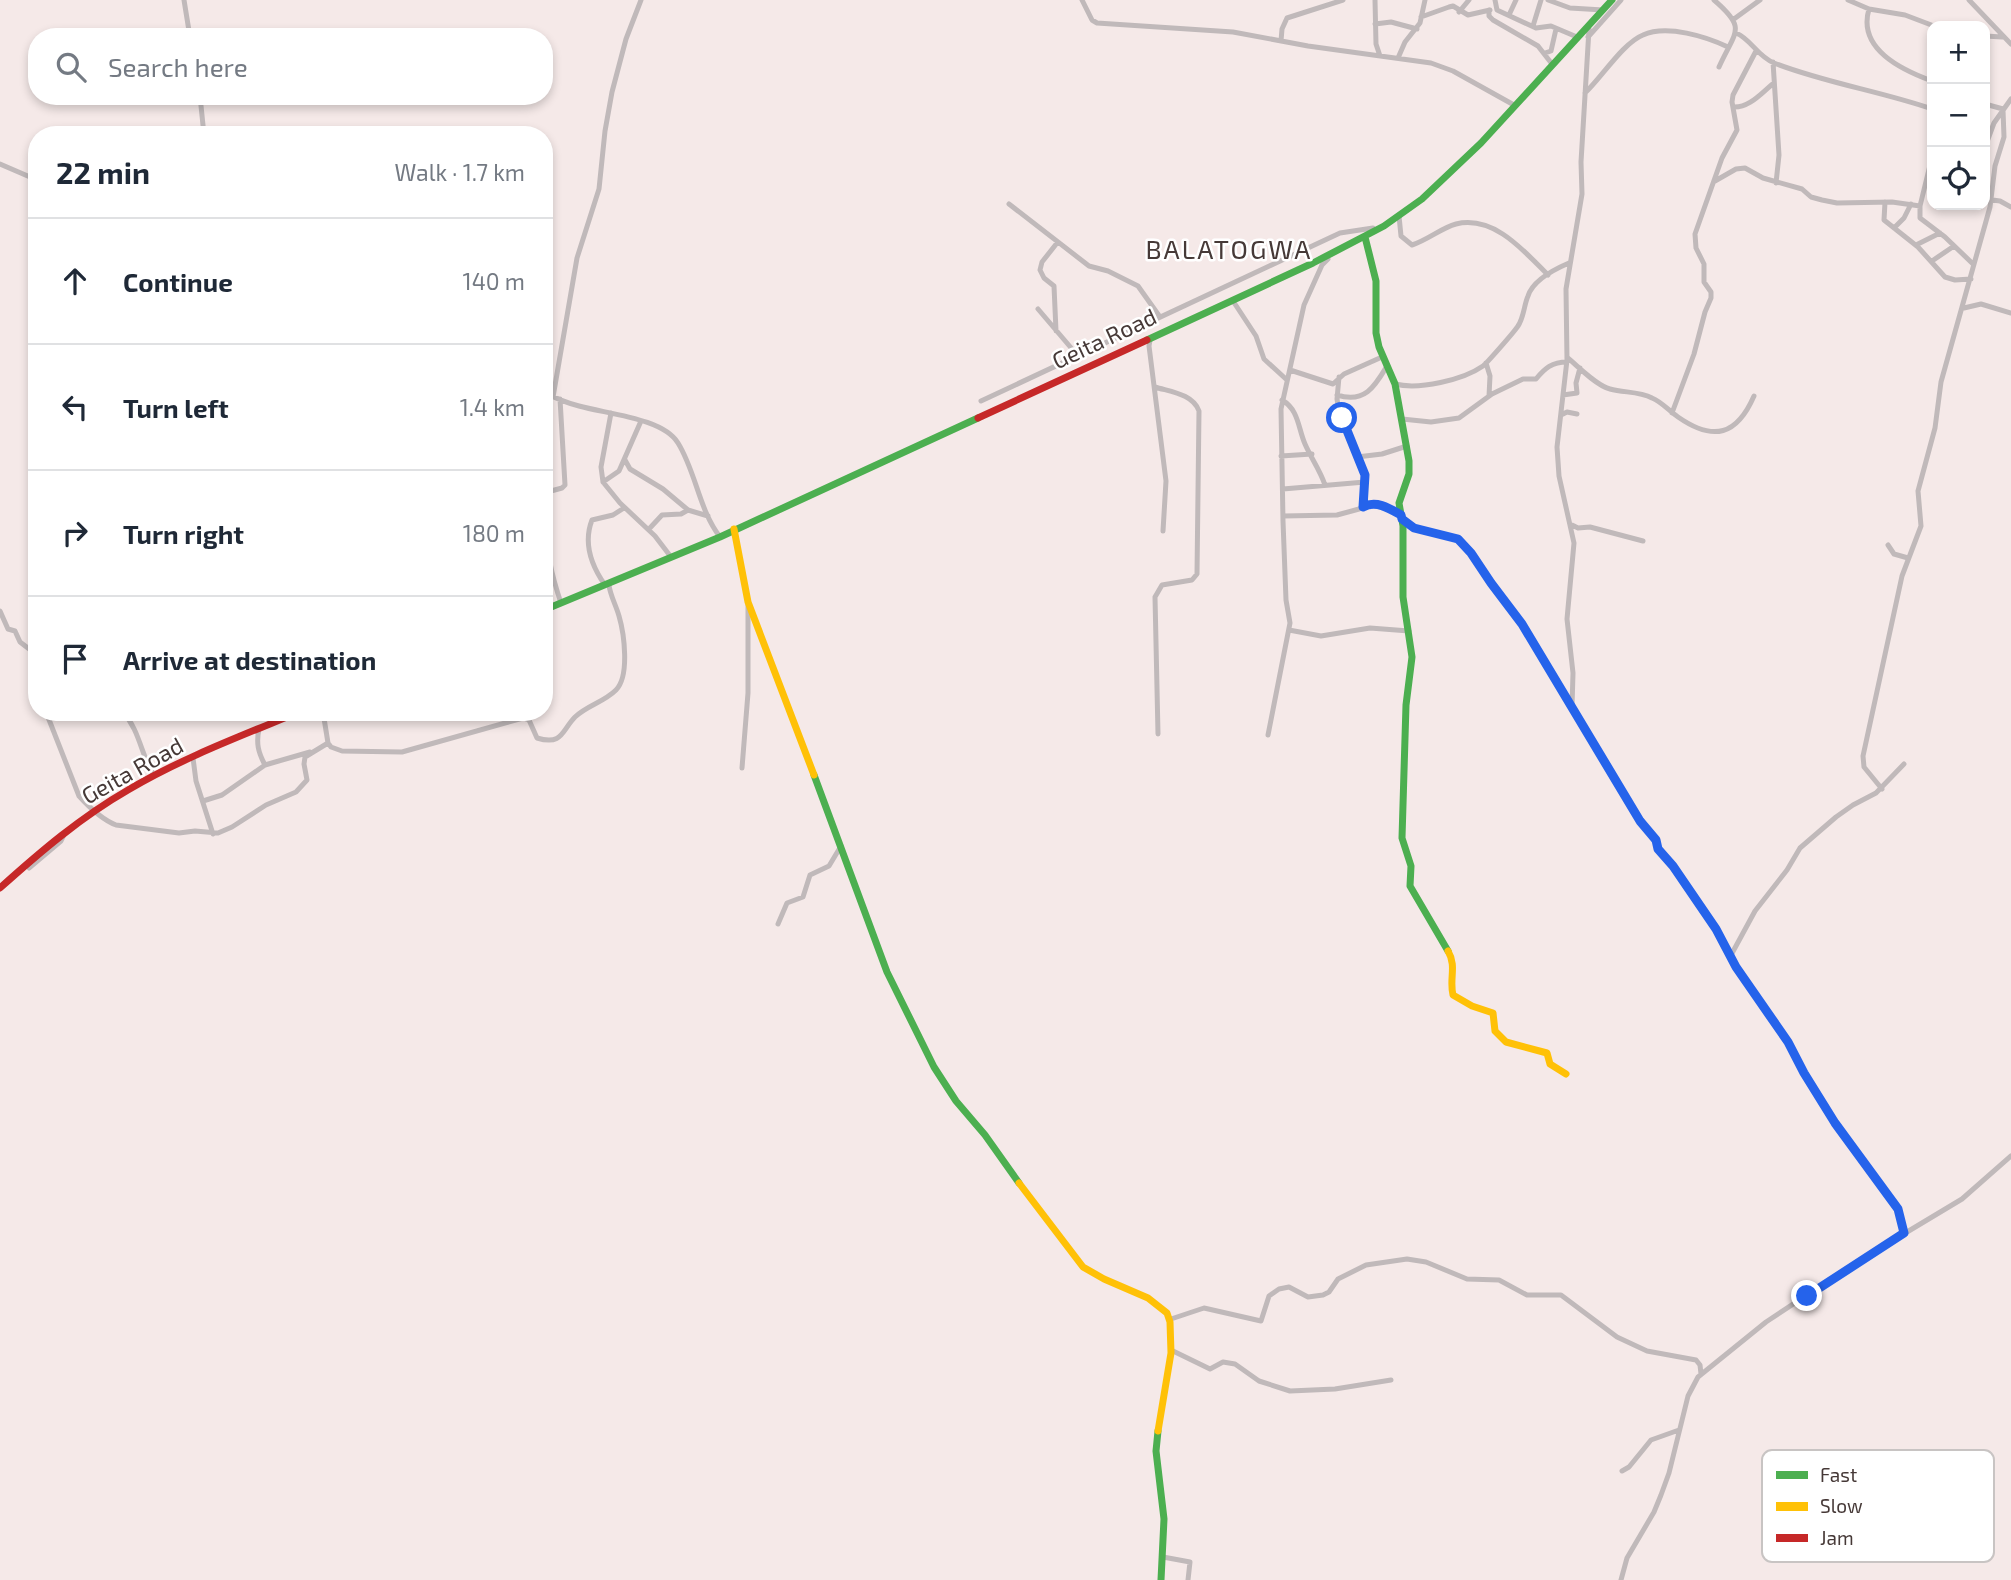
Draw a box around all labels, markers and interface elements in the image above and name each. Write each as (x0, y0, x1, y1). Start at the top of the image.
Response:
map controls (1927, 21, 1990, 210)
button: + (1927, 21, 1990, 84)
search box (28, 28, 553, 105)
icon: search (52, 48, 90, 86)
text: Search here (108, 51, 248, 82)
button: − (1927, 84, 1990, 147)
button: locate (1927, 147, 1990, 210)
text: 22 min (56, 154, 150, 190)
text: Walk · 1.7 km (394, 158, 525, 186)
district label: BALATOGWA (1146, 233, 1312, 264)
icon: ahead (56, 262, 94, 300)
text: Continue (123, 266, 233, 297)
text: 140 m (463, 267, 525, 295)
street label: Geita Road (1047, 302, 1161, 374)
icon: left (56, 388, 94, 426)
text: Turn left (123, 392, 229, 423)
text: 1.4 km (460, 393, 525, 421)
route start (1326, 402, 1357, 433)
icon: right (56, 514, 94, 552)
text: Turn right (123, 518, 244, 549)
text: 180 m (463, 519, 525, 547)
icon: arrive (56, 640, 94, 678)
text: Arrive at destination (123, 644, 376, 675)
street label: Geita Road (76, 731, 188, 809)
route end (1791, 1280, 1822, 1311)
legend (1762, 1450, 1994, 1562)
text: Fast (1820, 1463, 1857, 1486)
text: Slow (1820, 1494, 1863, 1517)
text: Jam (1820, 1526, 1854, 1549)

